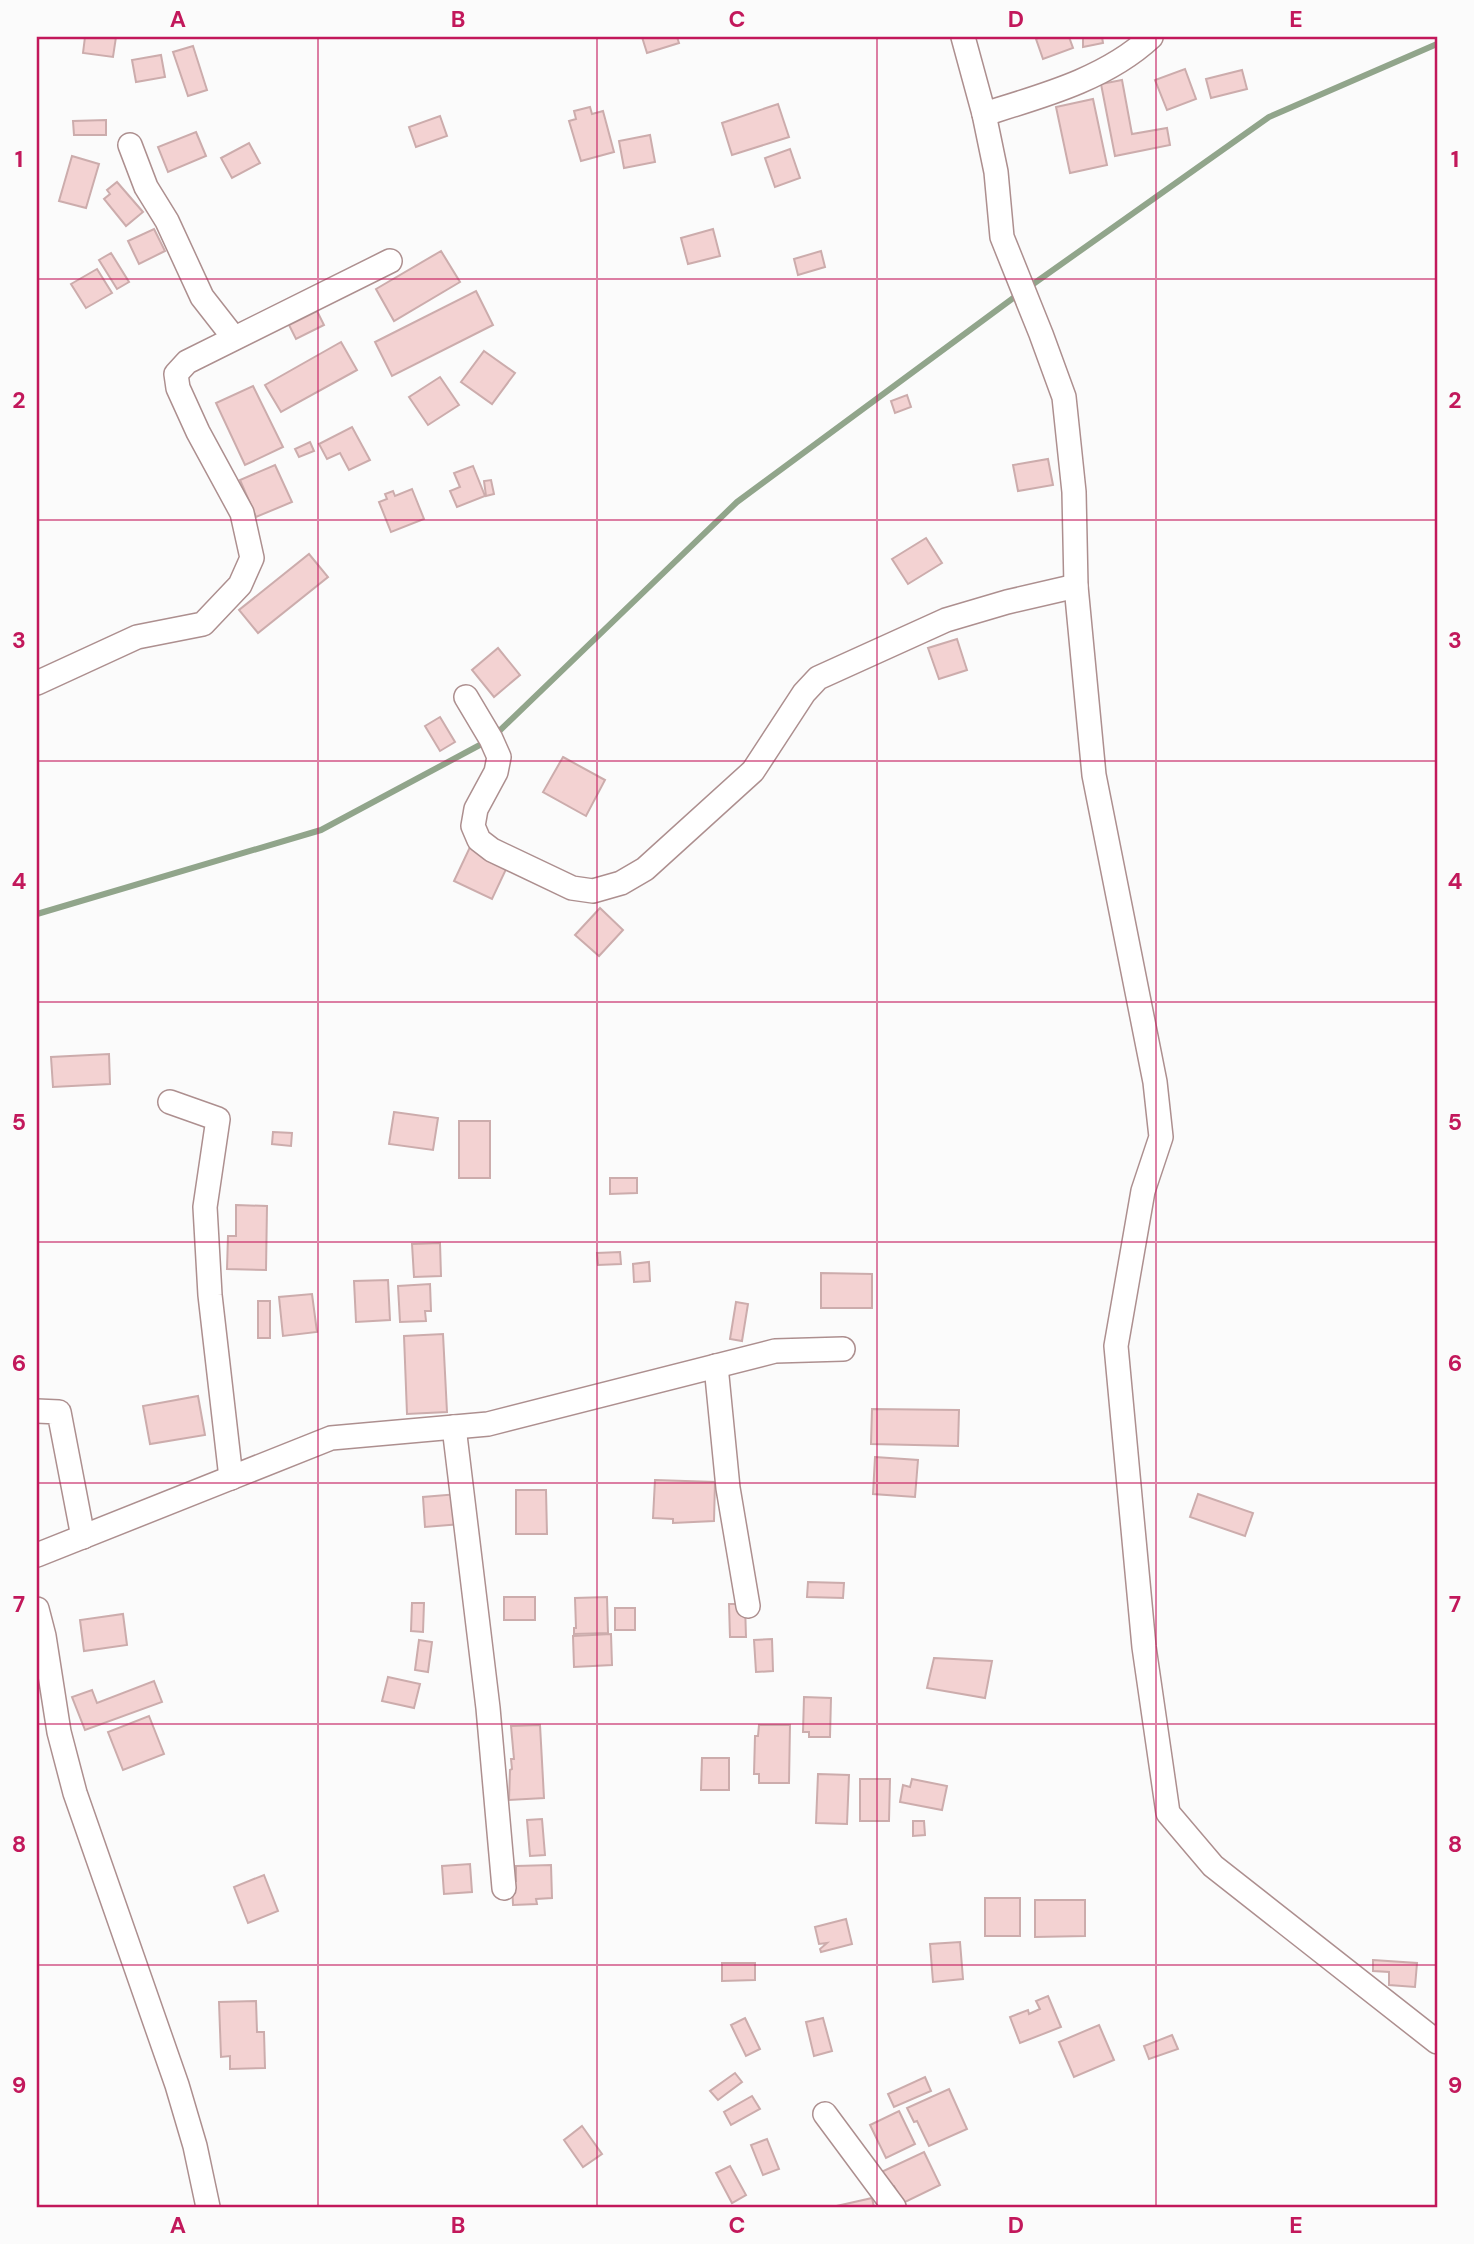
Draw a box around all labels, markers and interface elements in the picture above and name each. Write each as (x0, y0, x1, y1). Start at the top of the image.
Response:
text: A (170, 4, 186, 34)
text: B (451, 4, 465, 34)
text: C (729, 4, 745, 34)
text: D (1008, 4, 1024, 34)
text: E (1289, 4, 1303, 34)
text: 1 (15, 144, 23, 174)
text: 1 (1451, 144, 1459, 174)
text: 2 (12, 385, 26, 415)
text: 2 (1448, 385, 1462, 415)
text: 3 (12, 625, 26, 655)
text: 3 (1448, 625, 1462, 655)
text: 4 (12, 866, 27, 896)
text: 4 (1448, 866, 1463, 896)
text: 5 (12, 1107, 26, 1137)
text: 5 (1448, 1107, 1462, 1137)
text: 6 (12, 1348, 26, 1378)
text: 6 (1448, 1348, 1462, 1378)
text: 7 (13, 1589, 25, 1619)
text: 7 (1449, 1589, 1461, 1619)
text: 8 (12, 1829, 26, 1859)
text: 8 (1448, 1829, 1462, 1859)
text: 9 (12, 2070, 26, 2100)
text: 9 (1448, 2070, 1462, 2100)
text: A (170, 2210, 186, 2240)
text: B (451, 2210, 465, 2240)
text: C (729, 2210, 745, 2240)
text: D (1008, 2210, 1024, 2240)
text: E (1289, 2210, 1303, 2240)

